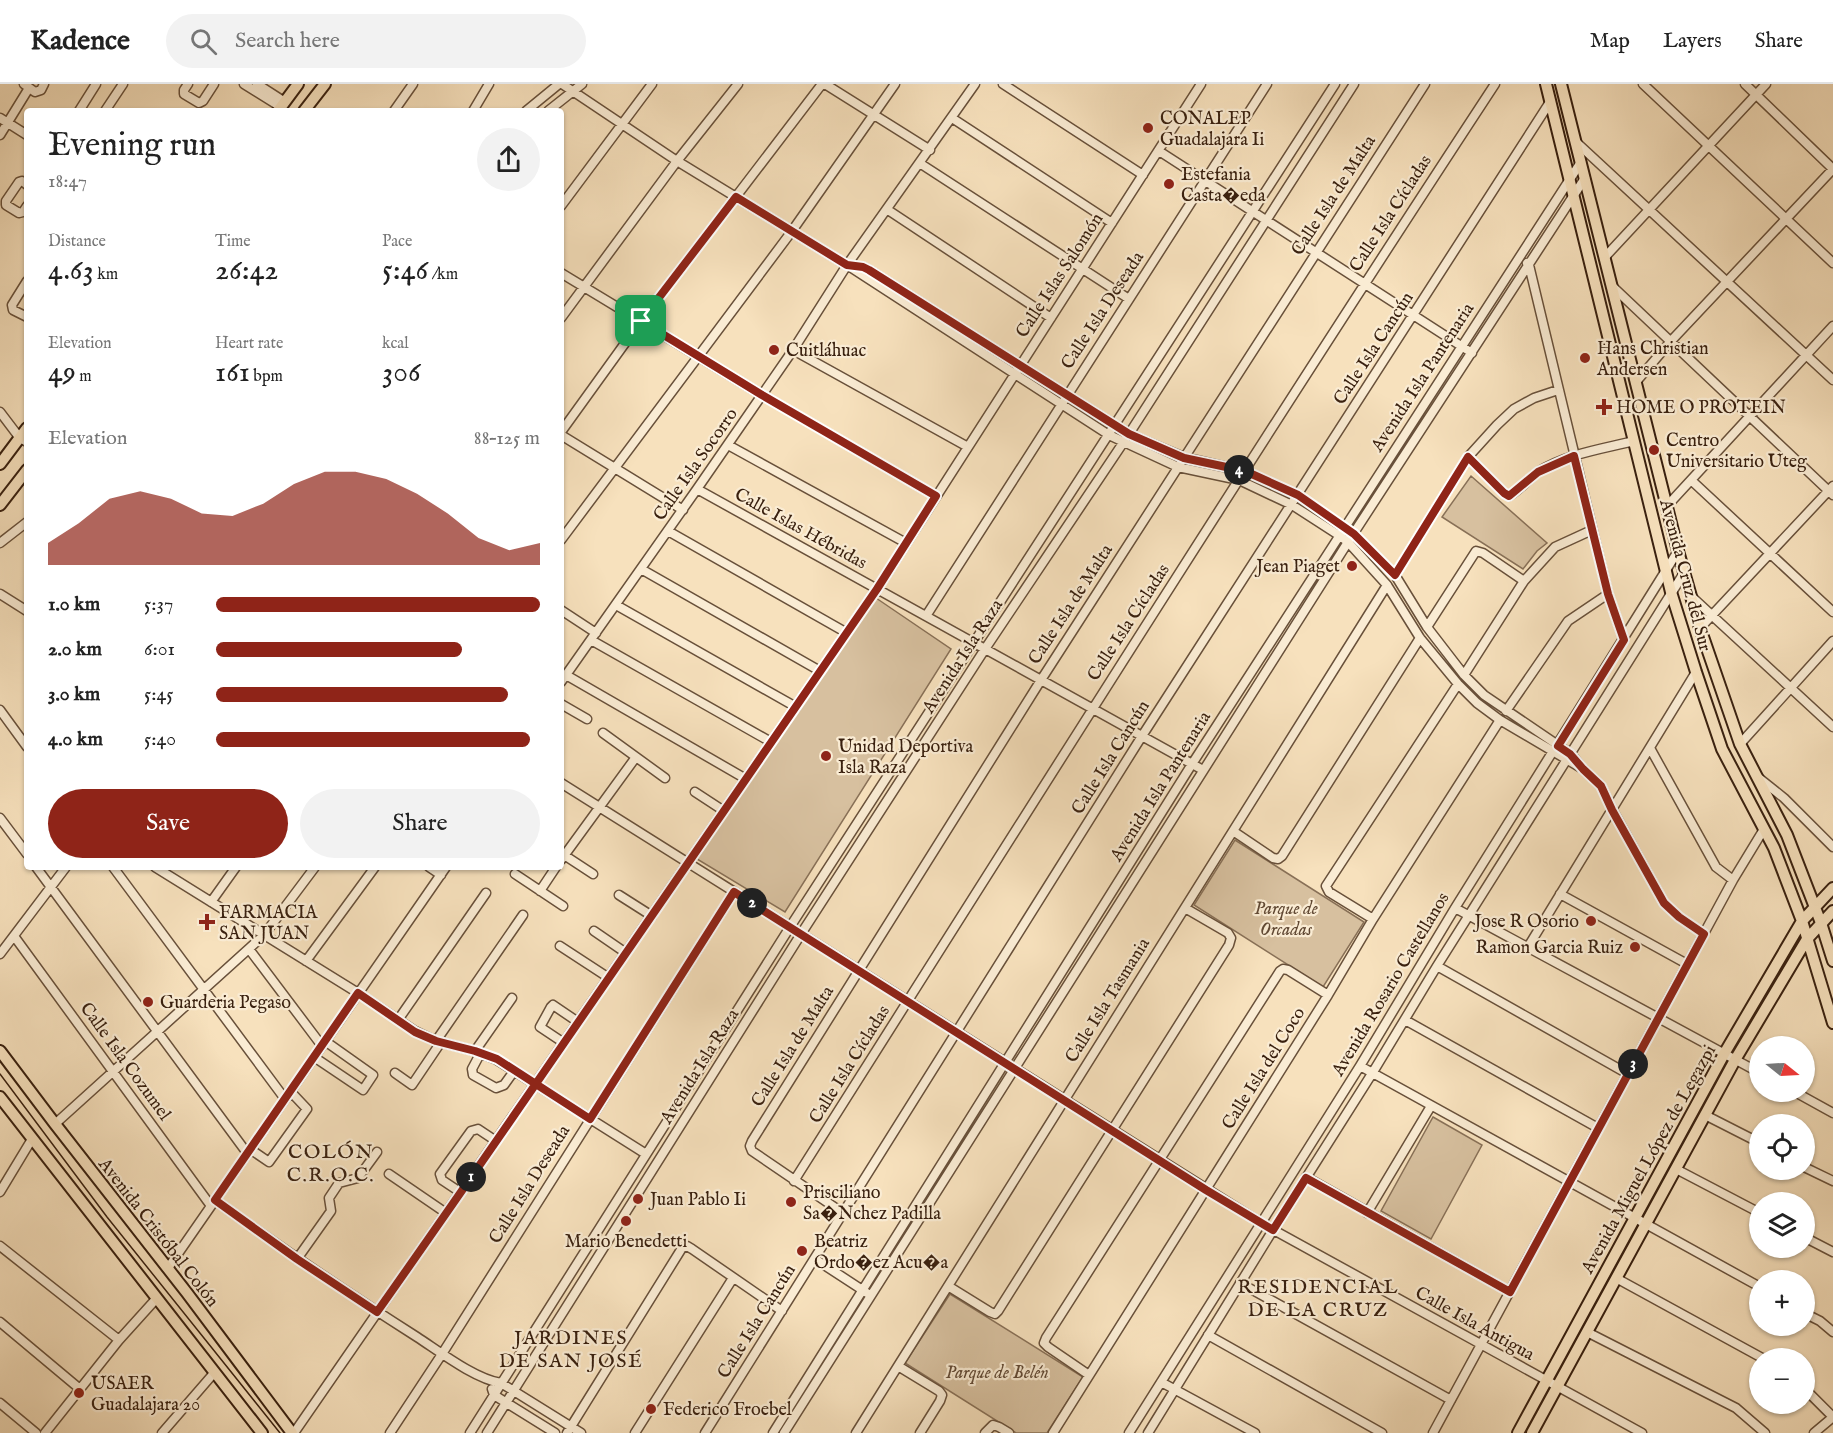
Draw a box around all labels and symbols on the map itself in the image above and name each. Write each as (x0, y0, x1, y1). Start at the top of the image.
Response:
place label: CONALEP Guadalajara Ii (1160, 108, 1265, 152)
marker: CONALEP Guadalajara Ii (1141, 121, 1155, 135)
street label: Calle Isla de Malta (1287, 131, 1382, 260)
street label: Calle Isla Cícladas (1345, 151, 1438, 277)
place label: Estefania Casta�eda (1181, 164, 1266, 208)
marker: Estefania Casta�eda (1162, 177, 1176, 191)
street label: Calle Islas Salomón (1011, 209, 1109, 343)
street label: Calle Isla Deseada (1057, 247, 1150, 374)
street label: Calle Isla Cancún (1329, 288, 1420, 410)
pin (615, 295, 666, 346)
street label: Avenida Isla Pantenaria (1366, 299, 1480, 457)
place label: Hans Christian Andersen (1596, 338, 1709, 382)
place label: Cuitláhuac (786, 340, 866, 363)
marker: Cuitláhuac (767, 343, 781, 357)
marker: Hans Christian Andersen (1578, 351, 1592, 365)
place label: HOME O PROTEIN (1616, 397, 1786, 420)
marker: HOME O PROTEIN (1597, 400, 1611, 414)
street label: Calle Isla Socorro (649, 404, 744, 526)
place label: Centro Universitario Uteg (1666, 430, 1807, 474)
marker: Centro Universitario Uteg (1647, 443, 1661, 457)
pin: 4 (1224, 455, 1254, 485)
street label: Calle Islas Hébridas (730, 483, 870, 575)
street label: Avenida Cruz del Sur (1653, 496, 1716, 654)
street label: Calle Isla de Malta (1024, 540, 1119, 669)
place label: Jean Piaget (1254, 556, 1340, 579)
marker: Jean Piaget (1345, 559, 1359, 573)
street label: Calle Isla Cícladas (1083, 560, 1176, 686)
street label: Avenida Isla Raza (917, 595, 1009, 719)
street label: Calle Isla Cancún (1067, 696, 1156, 819)
street label: Avenida Isla Pantenaria (1105, 707, 1217, 867)
place label: Unidad Deportiva Isla Raza (838, 736, 974, 780)
marker: Unidad Deportiva Isla Raza (819, 749, 833, 763)
pin: 2 (737, 888, 767, 918)
street label: Avenida Rosario Castellanos (1327, 889, 1455, 1082)
park label: Parque de Orcadas (1254, 898, 1318, 942)
place label: FARMACIA SAN JUAN (219, 902, 318, 946)
place label: Jose R Osorio (1472, 911, 1579, 934)
marker: Jose R Osorio (1584, 914, 1598, 928)
marker: FARMACIA SAN JUAN (200, 915, 214, 929)
street label: Calle Isla Tasmania (1061, 934, 1156, 1068)
place label: Ramon Garcia Ruiz (1476, 937, 1623, 960)
marker: Ramon Garcia Ruiz (1628, 940, 1642, 954)
street label: Calle Isla de Malta (747, 982, 840, 1112)
place label: Guarderia Pegaso (160, 992, 291, 1015)
marker: Guarderia Pegaso (141, 995, 155, 1009)
street label: Calle Isla Cozumel (74, 998, 175, 1126)
street label: Calle Isla Cícladas (805, 1001, 896, 1128)
street label: Calle Isla del Coco (1217, 1003, 1311, 1134)
street label: Avenida Isla Raza (655, 1005, 745, 1130)
north arrow (1749, 1036, 1815, 1102)
street label: Avenida Miguel López de Legazpi (1576, 1041, 1722, 1279)
pin: 3 (1618, 1049, 1648, 1079)
street label: Calle Isla Deseada (485, 1121, 576, 1248)
district label: COLÓN C.R.O.C. (287, 1140, 375, 1188)
street label: Avenida Cristóbal Colón (92, 1153, 223, 1312)
pin: 1 (456, 1162, 486, 1192)
place label: Prisciliano Sa�Nchez Padilla (803, 1182, 941, 1226)
place label: Juan Pablo Ii (648, 1189, 746, 1212)
marker: Juan Pablo Ii (631, 1192, 645, 1206)
marker: Prisciliano Sa�Nchez Padilla (784, 1195, 798, 1209)
marker: Mario Benedetti (619, 1214, 633, 1228)
place label: Mario Benedetti (565, 1231, 688, 1254)
place label: Beatriz Ordo�ez Acu�a (814, 1231, 949, 1275)
marker: Beatriz Ordo�ez Acu�a (795, 1244, 809, 1258)
street label: Calle Isla Cancún (713, 1260, 802, 1383)
district label: RESIDENCIAL DE LA CRUZ (1237, 1275, 1399, 1323)
street label: Calle Isla Antigua (1411, 1282, 1538, 1367)
district label: JARDINES DE SAN JOSÉ (499, 1326, 643, 1374)
park label: Parque de Belén (945, 1362, 1049, 1385)
place label: USAER Guadalajara 20 (91, 1373, 200, 1417)
marker: USAER Guadalajara 20 (72, 1386, 86, 1400)
place label: Federico Froebel (663, 1399, 792, 1422)
marker: Federico Froebel (644, 1402, 658, 1416)

